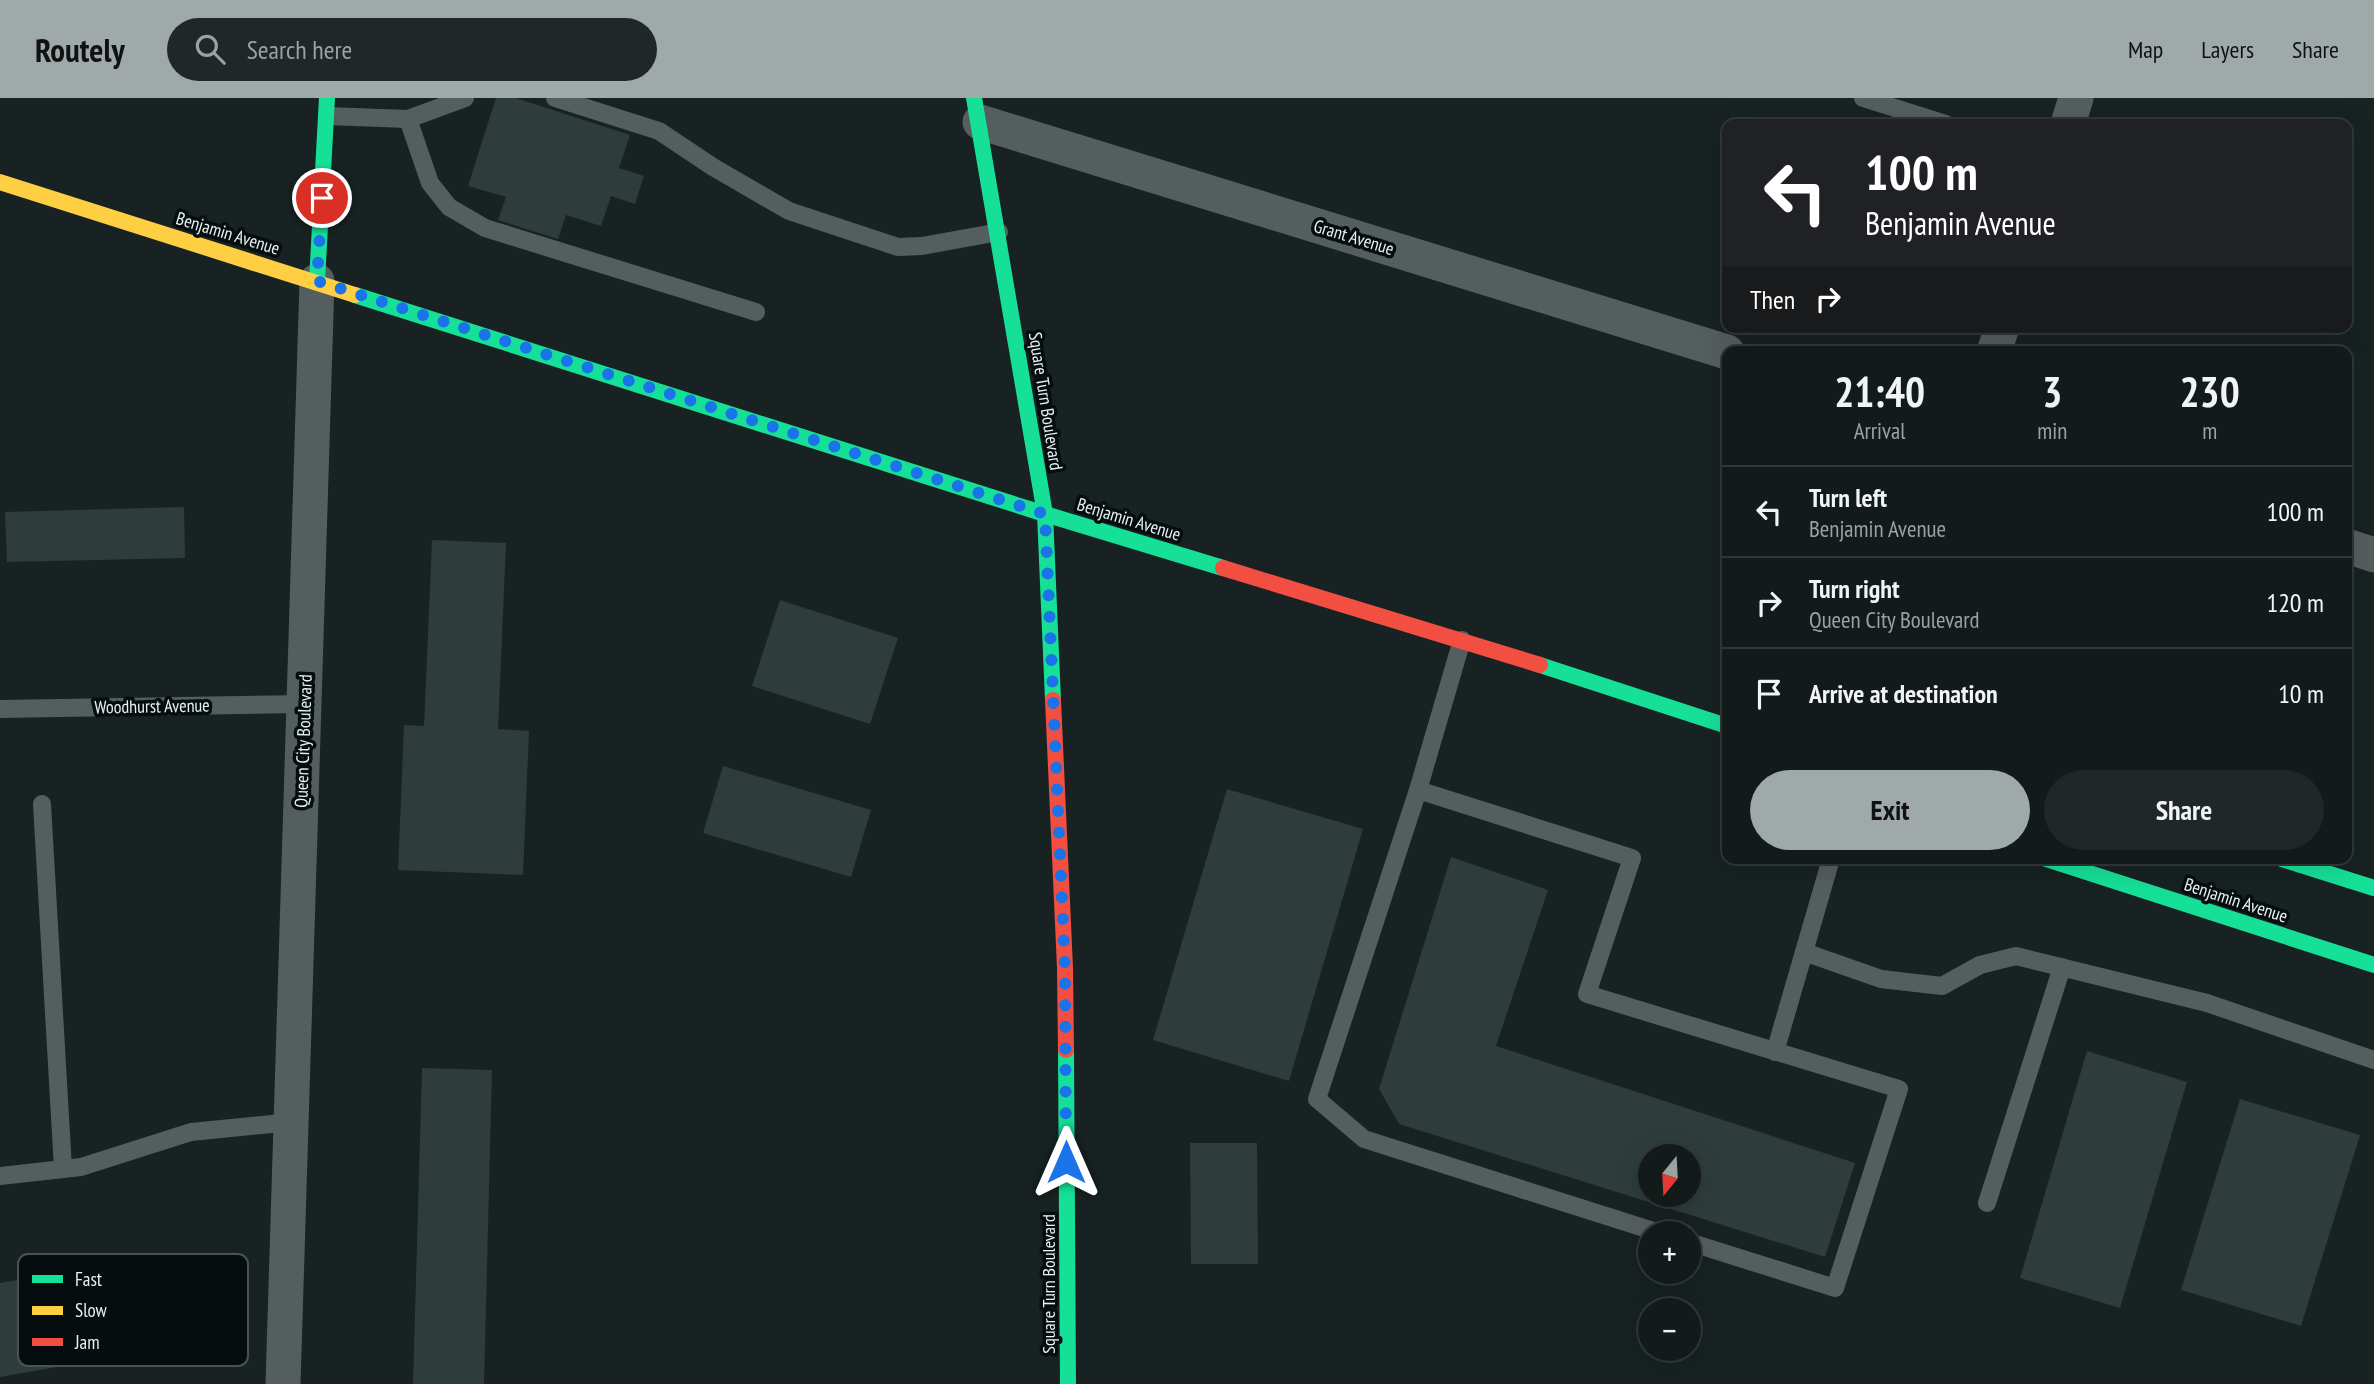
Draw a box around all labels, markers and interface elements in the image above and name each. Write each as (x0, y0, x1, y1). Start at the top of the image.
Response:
search box (167, 18, 657, 81)
text: Routely (35, 28, 125, 71)
icon: search (191, 30, 229, 68)
text: Search here (247, 33, 352, 66)
text: Map (2128, 34, 2163, 65)
text: Layers (2201, 34, 2254, 65)
text: Share (2292, 34, 2339, 65)
text: 100 m (1865, 140, 1978, 204)
icon: left (1750, 147, 1841, 238)
pin (292, 168, 352, 228)
icon: arrive (303, 179, 341, 217)
text: Benjamin Avenue (1865, 202, 2056, 244)
street label: Benjamin Avenue (173, 206, 283, 260)
street label: Grant Avenue (1311, 214, 1397, 260)
icon: right (1809, 280, 1847, 318)
text: Then (1750, 283, 1795, 316)
street label: Square Turn Boulevard (1024, 330, 1068, 472)
text: 21:40 (1834, 364, 1925, 419)
text: 3 (2042, 364, 2062, 419)
text: 230 (2180, 364, 2240, 419)
text: Arrival (1854, 416, 1906, 445)
text: min (2037, 416, 2067, 445)
text: m (2202, 416, 2217, 445)
text: Turn left (1809, 481, 1887, 514)
street label: Benjamin Avenue (1074, 492, 1184, 546)
icon: left (1750, 493, 1788, 531)
text: 100 m (2266, 495, 2324, 528)
text: Benjamin Avenue (1809, 514, 1946, 543)
text: Turn right (1809, 572, 1900, 605)
icon: right (1750, 584, 1788, 622)
text: 120 m (2266, 586, 2324, 619)
text: Queen City Boulevard (1809, 605, 1980, 634)
street label: Queen City Boulevard (289, 674, 317, 808)
icon: arrive (1750, 675, 1788, 713)
text: Arrive at destination (1809, 677, 1998, 710)
text: 10 m (2278, 677, 2324, 710)
street label: Woodhurst Avenue (94, 693, 210, 719)
button: Exit (1750, 770, 2030, 850)
button: Share (2044, 770, 2324, 850)
street label: Benjamin Avenue (2181, 872, 2291, 928)
position arrow (1029, 1125, 1103, 1199)
north arrow (1638, 1144, 1701, 1208)
map controls (1638, 1144, 1701, 1361)
street label: Square Turn Boulevard (1037, 1214, 1060, 1354)
button: + (1638, 1221, 1701, 1284)
legend (18, 1254, 248, 1366)
text: Fast (75, 1267, 103, 1291)
text: Slow (75, 1298, 108, 1322)
button: − (1638, 1298, 1701, 1361)
text: Jam (74, 1330, 100, 1354)

